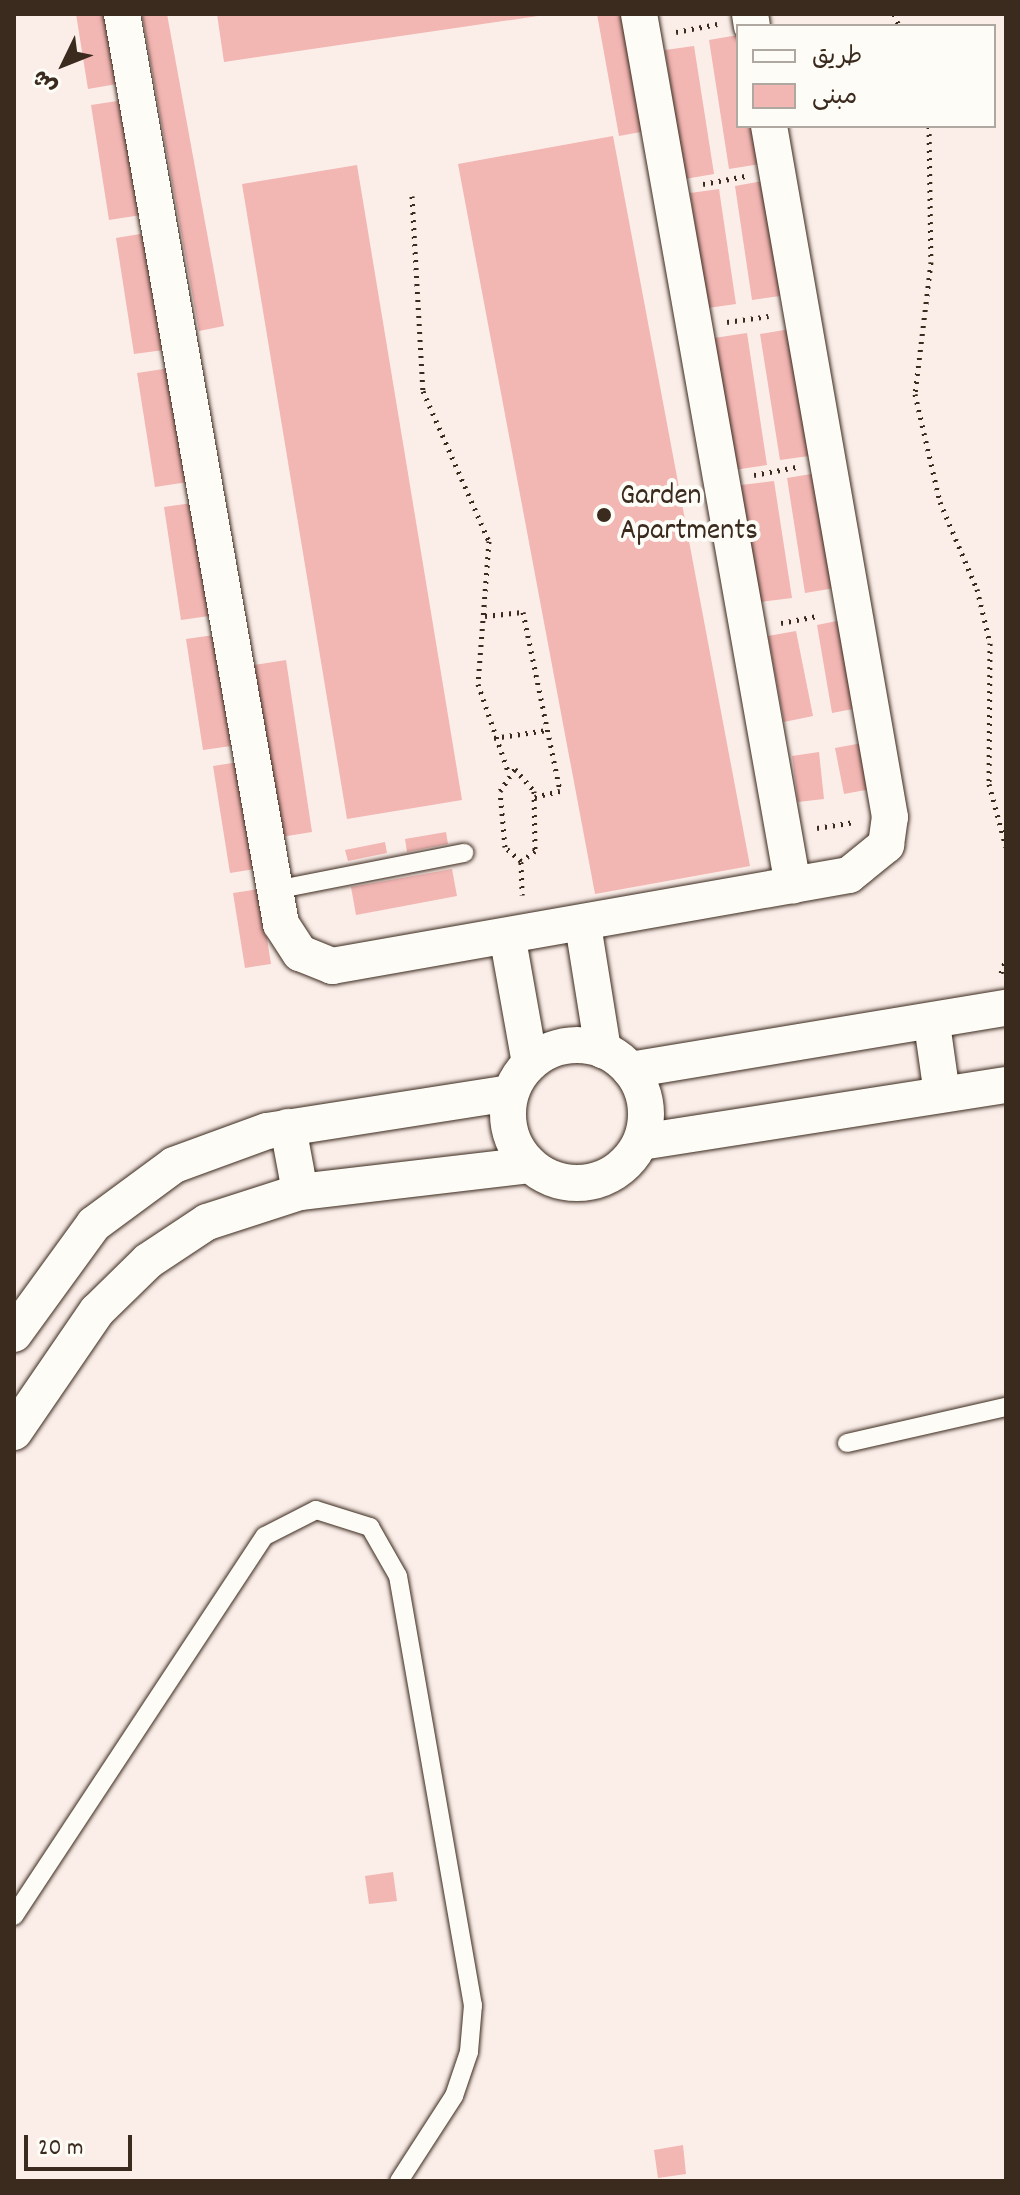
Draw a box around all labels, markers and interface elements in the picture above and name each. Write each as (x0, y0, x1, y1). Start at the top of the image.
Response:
north arrow (24, 24, 104, 104)
legend (736, 24, 996, 128)
text: طريق (812, 41, 862, 75)
text: ش (26, 61, 66, 100)
text: مبنى (812, 81, 857, 115)
place label: Garden Apartments (620, 480, 758, 550)
marker: Garden Apartments (595, 506, 613, 524)
scale bar (28, 2119, 136, 2169)
text: 20 m (38, 2132, 84, 2166)

